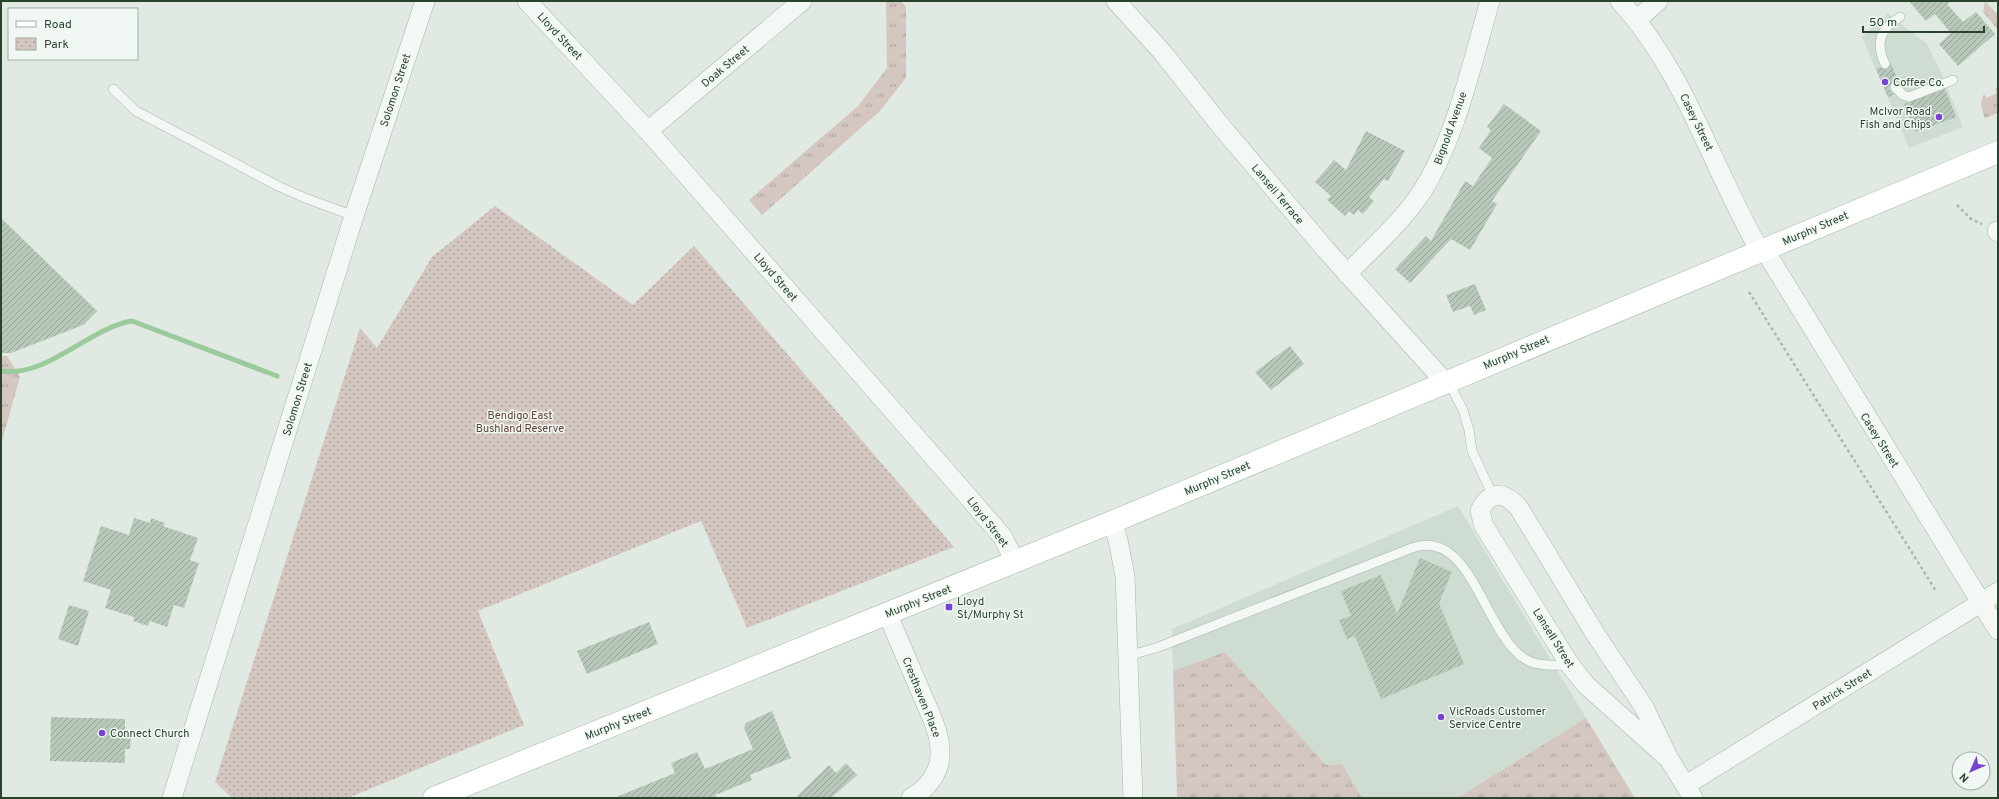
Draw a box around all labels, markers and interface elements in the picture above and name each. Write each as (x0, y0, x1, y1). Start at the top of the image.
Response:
legend (8, 8, 138, 60)
scale bar (1863, 8, 1984, 34)
street label: Lloyd Street (534, 10, 585, 63)
text: 50 m (1869, 15, 1897, 31)
text: Road (44, 17, 72, 33)
text: Park (44, 37, 69, 53)
street label: Doak Street (699, 43, 752, 91)
street label: Solomon Street (378, 52, 414, 129)
place label: Coffee Co. (1893, 76, 1944, 90)
marker: Coffee Co. (1880, 77, 1890, 87)
street label: Bignold Avenue (1431, 90, 1471, 167)
street label: Casey Street (1676, 91, 1716, 154)
place label: McIvor Road Fish and Chips (1860, 105, 1931, 132)
marker: McIvor Road Fish and Chips (1934, 112, 1944, 122)
street label: Lansell Terrace (1248, 162, 1307, 228)
street label: Murphy Street (1780, 209, 1851, 249)
street label: Lloyd Street (750, 250, 800, 305)
street label: Murphy Street (1481, 333, 1552, 373)
street label: Solomon Street (280, 361, 316, 438)
park label: Bendigo East Bushland Reserve (476, 409, 564, 436)
street label: Casey Street (1857, 410, 1902, 471)
street label: Murphy Street (1182, 459, 1253, 499)
street label: Lloyd Street (963, 495, 1011, 551)
street label: Murphy Street (883, 582, 954, 622)
place label: Lloyd St/Murphy St (957, 595, 1024, 622)
marker: Lloyd St/Murphy St (944, 602, 954, 612)
street label: Lansell Street (1529, 606, 1577, 671)
street label: Cresthaven Place (899, 655, 944, 740)
street label: Patrick Street (1810, 666, 1875, 714)
street label: Murphy Street (583, 704, 654, 744)
place label: VicRoads Customer Service Centre (1449, 705, 1547, 732)
marker: VicRoads Customer Service Centre (1436, 712, 1446, 722)
place label: Connect Church (110, 727, 189, 741)
marker: Connect Church (97, 728, 107, 738)
north arrow (1951, 751, 1991, 791)
text: N (1957, 770, 1972, 785)

